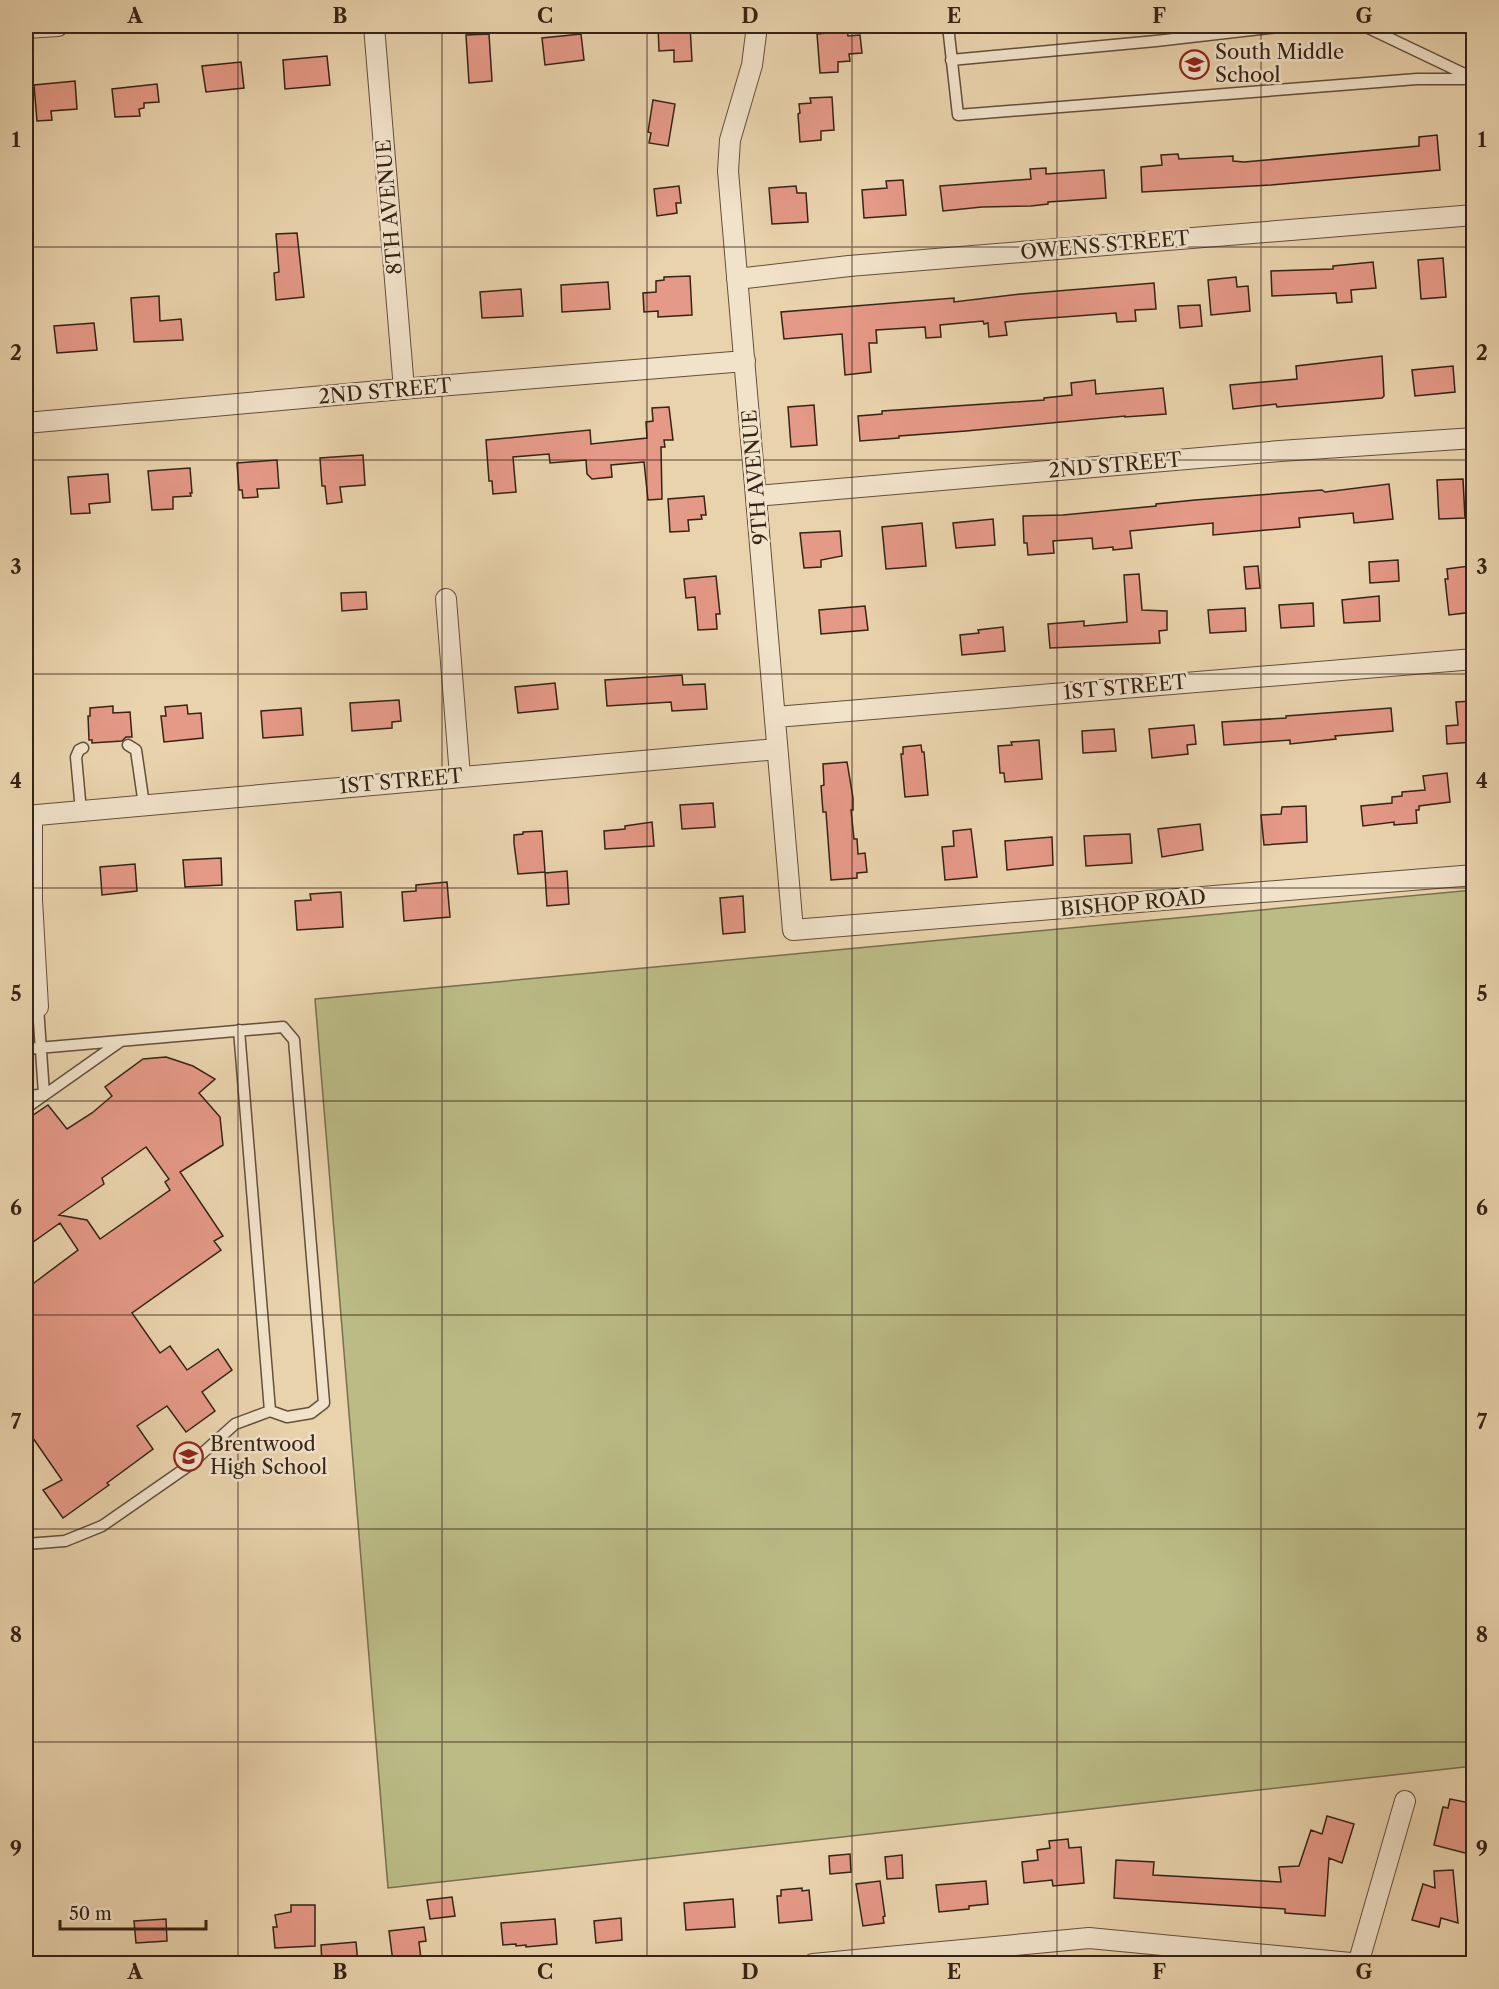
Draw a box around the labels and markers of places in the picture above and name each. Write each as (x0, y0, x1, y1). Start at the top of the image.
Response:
place label: South Middle School (1215, 40, 1344, 87)
school or university icon: South Middle School (1178, 48, 1210, 80)
place label: Brentwood High School (210, 1432, 327, 1479)
school or university icon: Brentwood High School (173, 1440, 205, 1472)

